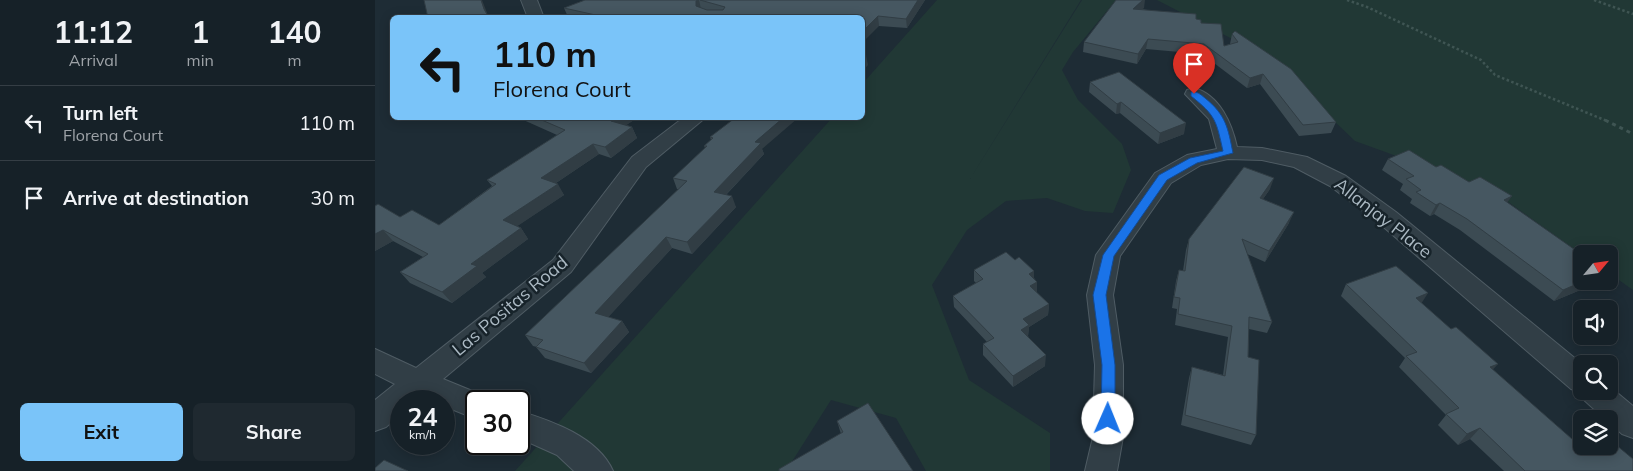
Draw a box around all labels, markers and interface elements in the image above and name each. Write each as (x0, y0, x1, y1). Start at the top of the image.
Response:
text: 11:12 (54, 13, 133, 51)
text: 1 (191, 13, 209, 51)
text: 140 (267, 13, 321, 51)
text: 110 m (493, 32, 597, 76)
icon: left (410, 35, 475, 100)
pin (1173, 43, 1215, 94)
text: Arrival (69, 50, 118, 70)
text: min (187, 50, 214, 70)
text: m (287, 50, 301, 70)
icon: arrive (1180, 50, 1208, 78)
text: Florena Court (493, 75, 631, 103)
text: Turn left (63, 101, 138, 125)
icon: left (20, 109, 48, 137)
text: 110 m (299, 111, 355, 135)
text: Florena Court (63, 125, 163, 145)
street label: Allanjay Place (1330, 172, 1437, 263)
icon: arrive (20, 184, 48, 212)
text: Arrive at destination (63, 186, 249, 210)
text: 30 m (311, 186, 355, 210)
north arrow (1573, 245, 1617, 290)
map controls (1573, 245, 1618, 455)
street label: Las Positas Road (447, 251, 572, 361)
button: sound (1573, 300, 1618, 345)
button: search (1573, 355, 1618, 400)
speed limit sign: 30 (465, 390, 530, 455)
position arrow (1081, 392, 1133, 444)
text: 24 (407, 401, 438, 432)
button: Exit (20, 403, 183, 461)
button: Share (193, 403, 355, 461)
button: layers (1573, 410, 1618, 455)
text: km/h (409, 427, 436, 442)

